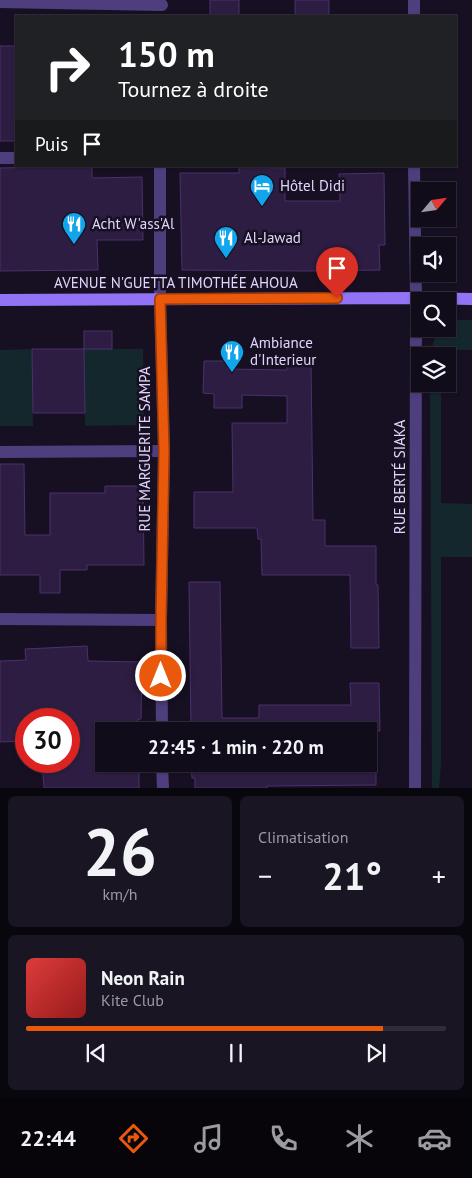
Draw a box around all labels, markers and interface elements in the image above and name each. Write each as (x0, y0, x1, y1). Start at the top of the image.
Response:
text: 150 m (118, 31, 215, 77)
icon: right (35, 35, 100, 100)
text: Tournez à droite (118, 75, 269, 103)
icon: arrive (78, 130, 106, 158)
text: Puis (35, 132, 68, 156)
hotel icon: Hôtel Didi (249, 173, 275, 207)
place label: Hôtel Didi (280, 176, 345, 195)
north arrow (411, 182, 456, 228)
map controls (411, 182, 456, 392)
restaurant icon: Acht W'ass'Al (61, 211, 87, 245)
place label: Acht W'ass'Al (92, 214, 175, 233)
restaurant icon: Al-Jawad (213, 225, 239, 259)
place label: Al-Jawad (244, 228, 301, 247)
button: sound (411, 237, 456, 282)
pin (316, 247, 358, 298)
icon: arrive (323, 254, 351, 282)
street label: AVENUE N'GUETTA TIMOTHÉE AHOUA (54, 273, 298, 292)
button: search (411, 292, 456, 337)
place label: Ambiance d'Interieur (250, 333, 316, 369)
restaurant icon: Ambiance d'Interieur (219, 339, 245, 373)
button: layers (411, 347, 456, 392)
street label: RUE MARGUERITE SAMPA (135, 366, 154, 532)
street label: RUE BERTÉ SIAKA (390, 420, 409, 534)
position arrow (134, 649, 186, 701)
speed limit sign: 30 (15, 708, 80, 773)
text: 22:45 · 1 min · 220 m (148, 735, 324, 759)
text: 26 (83, 809, 157, 893)
text: Climatisation (258, 827, 348, 847)
text: 21° (322, 851, 382, 900)
text: − (258, 857, 272, 894)
text: + (432, 857, 446, 894)
text: km/h (102, 884, 138, 904)
text: Neon Rain (101, 966, 185, 990)
text: Kite Club (101, 990, 164, 1010)
icon: previous (82, 1039, 110, 1067)
icon: pause (222, 1039, 250, 1067)
icon: next (362, 1039, 390, 1067)
icon: directions (116, 1121, 151, 1156)
icon: music (191, 1121, 226, 1156)
icon: phone (266, 1121, 301, 1156)
icon: climate (342, 1121, 377, 1156)
icon: car (417, 1121, 452, 1156)
text: 22:44 (20, 1124, 76, 1152)

